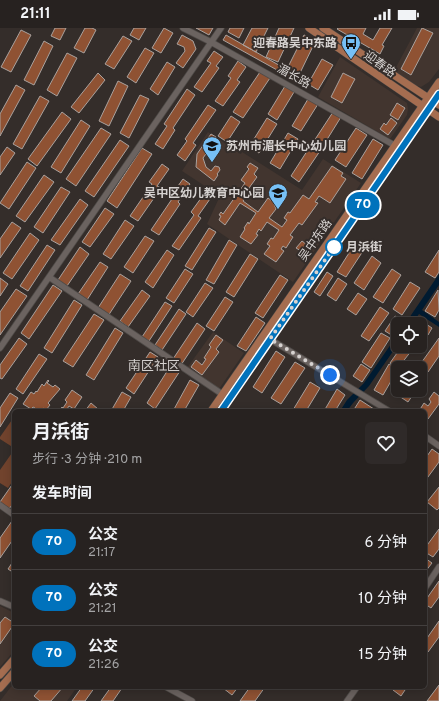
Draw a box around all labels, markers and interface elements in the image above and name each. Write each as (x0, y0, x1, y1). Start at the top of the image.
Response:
text: 21:11 (20, 5, 51, 24)
bus stop icon: 迎春路吴中东路 (340, 32, 362, 60)
place label: 迎春路吴中东路 (253, 36, 337, 52)
street label: 迎春路 (360, 48, 399, 82)
street label: 湄长路 (274, 61, 313, 93)
school or university icon: 苏州市湄长中心幼儿园 (201, 135, 223, 163)
place label: 苏州市湄长中心幼儿园 (226, 139, 346, 155)
school or university icon: 吴中区幼儿教育中心园 (267, 182, 289, 210)
place label: 吴中区幼儿教育中心园 (144, 186, 264, 202)
line badge: 70 (345, 192, 381, 218)
text: 70 (355, 196, 371, 213)
street label: 吴中东路 (295, 216, 336, 265)
marker: 月浜街 (325, 238, 343, 256)
place label: 月浜街 (346, 240, 382, 256)
map controls (391, 317, 427, 397)
button: locate (391, 317, 427, 353)
district label: 南区社区 (128, 359, 180, 375)
button: layers (391, 361, 427, 397)
your location (320, 365, 340, 385)
text: 月浜街 (32, 421, 89, 445)
button: heart (365, 422, 407, 464)
text: 步行 · 3 分钟 · 210 m (32, 452, 142, 468)
text: 发车时间 (32, 485, 92, 504)
text: 公交 (88, 526, 118, 545)
text: 70 (46, 533, 62, 550)
text: 6 分钟 (365, 534, 407, 553)
text: 21:17 (88, 545, 115, 561)
text: 公交 (88, 582, 118, 601)
text: 70 (46, 589, 62, 606)
text: 10 分钟 (358, 590, 407, 609)
text: 21:21 (88, 601, 117, 617)
text: 公交 (88, 638, 118, 657)
text: 70 (46, 645, 62, 662)
text: 15 分钟 (359, 646, 407, 665)
text: 21:26 (88, 657, 119, 673)

